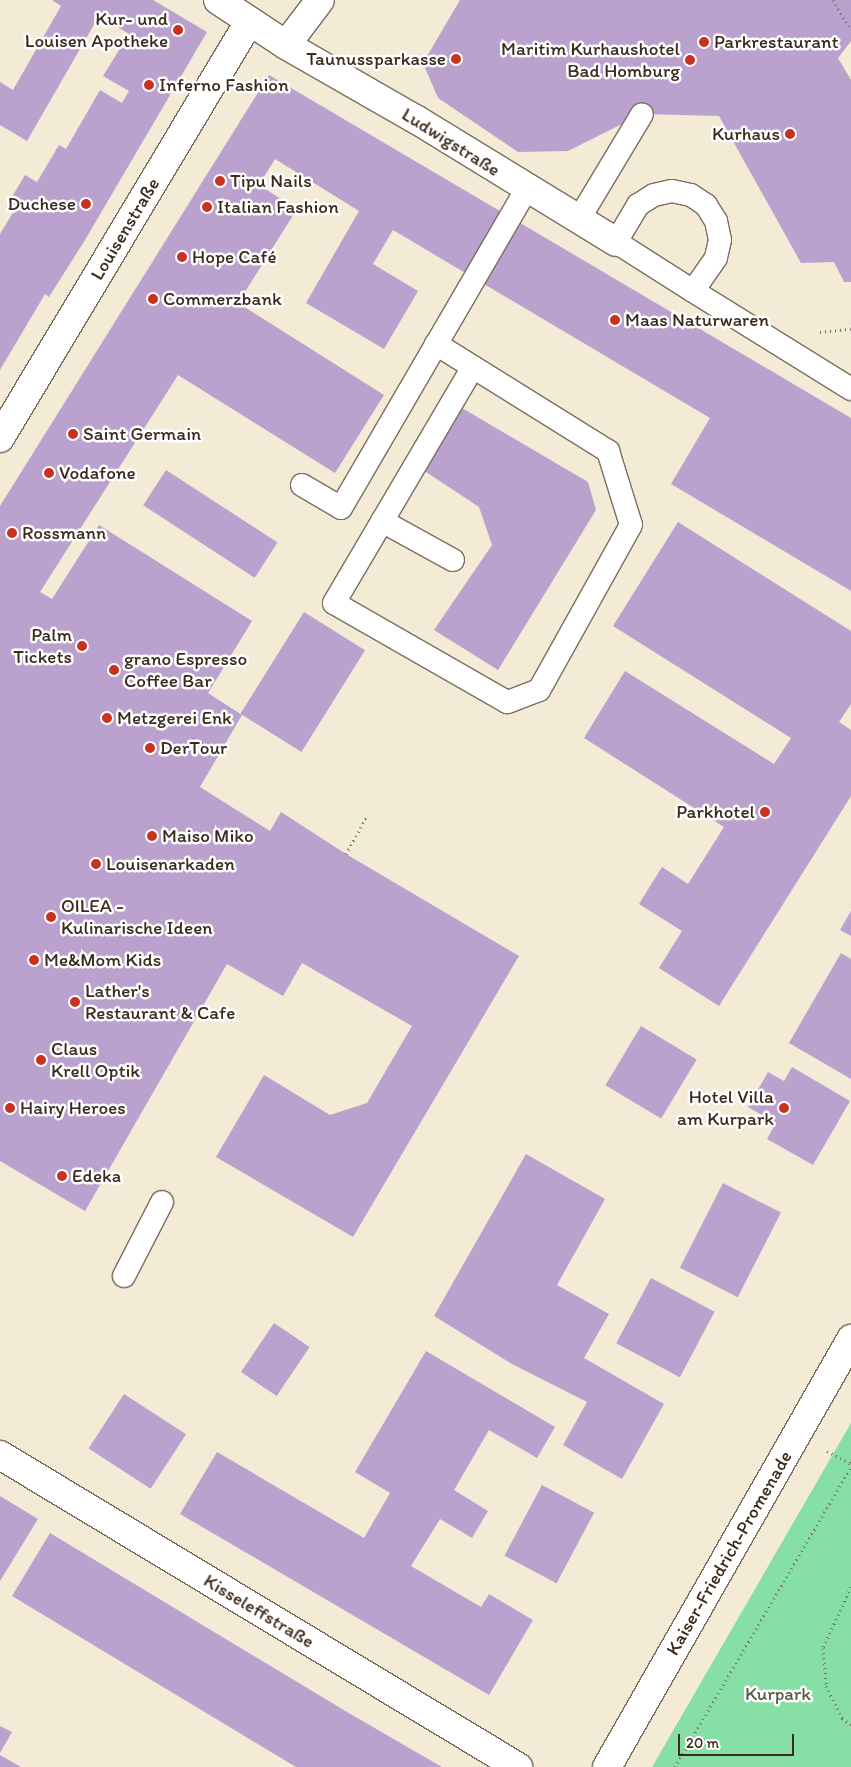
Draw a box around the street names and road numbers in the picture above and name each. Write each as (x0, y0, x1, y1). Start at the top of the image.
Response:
street label: Ludwigstraße (398, 103, 504, 181)
street label: Louisenstraße (86, 174, 164, 284)
street label: Kaiser-Friedrich-Promenade (661, 1447, 797, 1659)
street label: Kisseleffstraße (200, 1569, 318, 1653)

